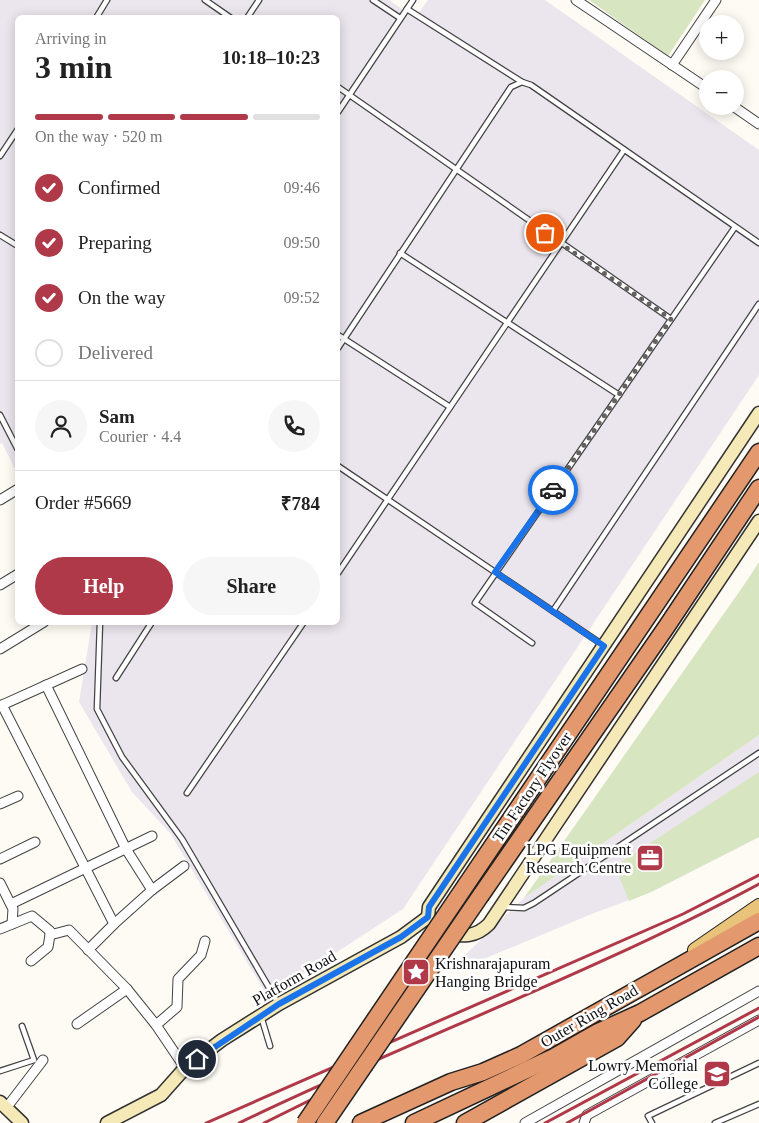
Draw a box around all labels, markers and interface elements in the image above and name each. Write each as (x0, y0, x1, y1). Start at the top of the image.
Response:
map controls (699, 15, 744, 115)
button: + (699, 15, 744, 60)
text: Arriving in (35, 30, 107, 47)
text: 10:18–10:23 (222, 47, 320, 68)
text: 3 min (35, 49, 112, 85)
button: − (699, 70, 744, 115)
text: On the way · 520 m (35, 128, 163, 145)
icon: check (35, 174, 63, 202)
text: Confirmed (78, 177, 160, 198)
text: 09:46 (284, 179, 320, 196)
pin (524, 212, 566, 254)
icon: bag (531, 219, 559, 247)
icon: check (35, 229, 63, 257)
text: Preparing (78, 232, 152, 253)
text: 09:50 (284, 234, 320, 251)
icon: check (35, 284, 63, 312)
text: On the way (78, 287, 166, 308)
text: 09:52 (284, 289, 320, 306)
text: Delivered (78, 342, 153, 363)
button: person (35, 400, 87, 452)
button: phone (268, 400, 320, 452)
text: Sam (99, 406, 135, 427)
text: Courier · 4.4 (99, 428, 181, 445)
courier (528, 465, 578, 515)
icon: car (539, 476, 567, 504)
text: Order #5669 (35, 492, 132, 513)
text: ₹784 (281, 493, 320, 514)
button: Help (35, 557, 173, 615)
button: Share (183, 557, 320, 615)
street label: Tin Factory Flyover (489, 729, 576, 846)
place label: LPG Equipment Research Centre (526, 841, 632, 876)
office icon: LPG Equipment Research Centre (635, 843, 665, 873)
street label: Platform Road (249, 947, 339, 1009)
place label: Krishnarajapuram Hanging Bridge (435, 955, 551, 991)
place icon: Krishnarajapuram Hanging Bridge (401, 957, 431, 987)
street label: Outer Ring Road (537, 981, 641, 1052)
pin (176, 1038, 218, 1080)
icon: home (183, 1045, 211, 1073)
place label: Lowry Memorial College (588, 1057, 699, 1093)
school or university icon: Lowry Memorial College (702, 1059, 732, 1089)

